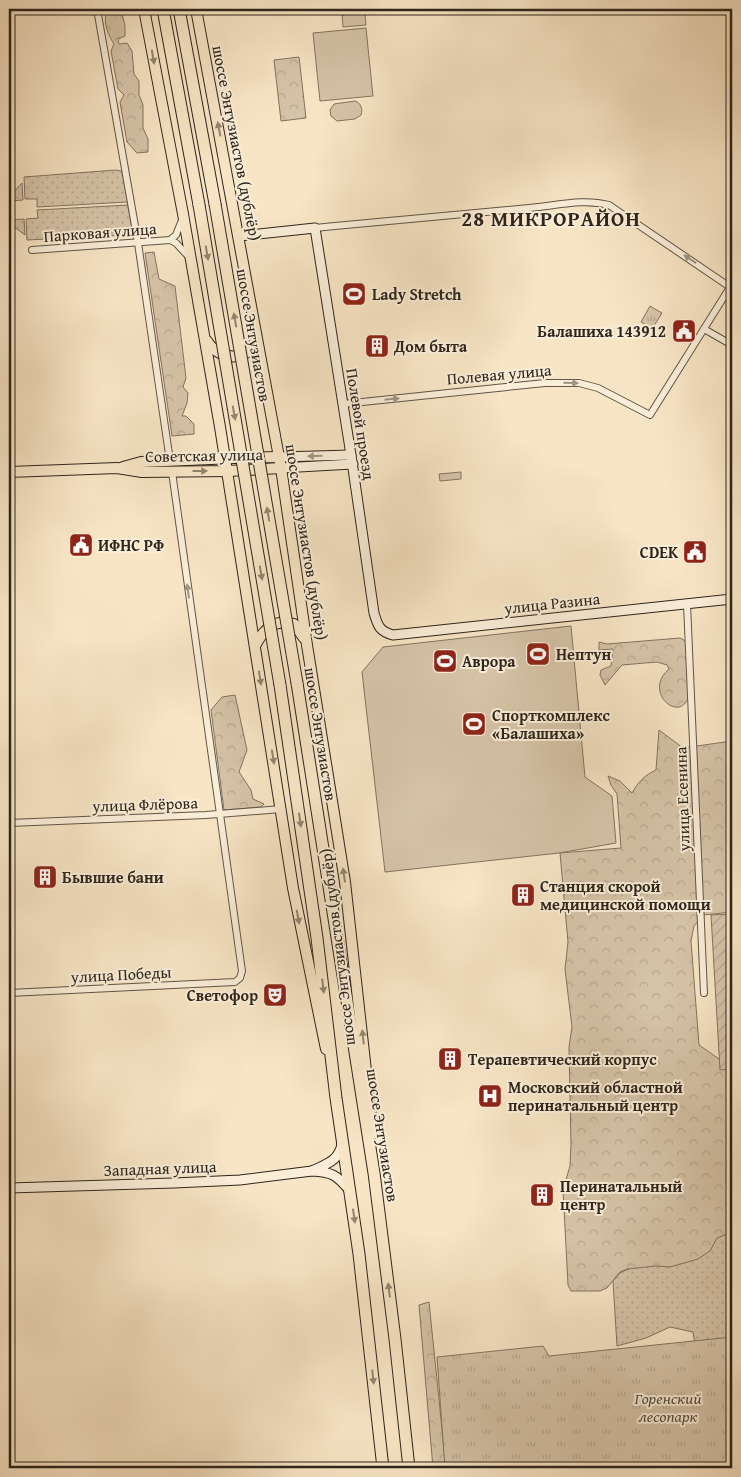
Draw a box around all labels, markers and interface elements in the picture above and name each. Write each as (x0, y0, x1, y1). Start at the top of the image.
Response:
street label: шоссе Энтузиастов (дублёр) (206, 43, 268, 243)
one-way arrow (149, 49, 157, 65)
one-way arrow (215, 120, 223, 136)
district label: 28 МИКРОРАЙОН (461, 203, 641, 234)
street label: Парковая улица (43, 216, 158, 248)
one-way arrow (203, 245, 211, 261)
one-way arrow (683, 254, 697, 264)
street label: шоссе Энтузиастов (230, 267, 278, 404)
sports icon: Lady Stretch (341, 281, 367, 307)
place label: Lady Stretch (372, 282, 462, 306)
one-way arrow (230, 311, 238, 327)
public building icon: Балашиха 143912 (671, 318, 697, 344)
place label: Балашиха 143912 (537, 319, 666, 343)
building icon: Дом быта (364, 333, 390, 359)
place label: Дом быта (393, 334, 468, 358)
street label: Полевая улица (446, 357, 553, 391)
street label: Полевой проезд (340, 366, 382, 482)
one-way arrow (563, 379, 579, 387)
one-way arrow (384, 395, 400, 403)
one-way arrow (230, 405, 238, 421)
street label: Советская улица (145, 442, 263, 468)
street label: шоссе Энтузиастов (дублёр) (280, 442, 334, 642)
one-way arrow (307, 453, 323, 461)
one-way arrow (192, 467, 208, 475)
one-way arrow (263, 506, 271, 522)
public building icon: ИФНС РФ (68, 532, 94, 558)
place label: ИФНС РФ (98, 533, 164, 557)
public building icon: CDEK (682, 539, 708, 565)
place label: CDEK (640, 540, 679, 564)
one-way arrow (258, 566, 266, 582)
one-way arrow (184, 582, 192, 598)
street label: улица Разина (502, 586, 602, 620)
sports icon: Нептун (525, 641, 551, 667)
place label: Нептун (556, 642, 611, 666)
sports icon: Аврора (432, 648, 458, 674)
place label: Аврора (462, 649, 516, 673)
street label: шоссе Энтузиастов (299, 666, 343, 803)
one-way arrow (256, 670, 264, 686)
place label: Спорткомплекс «Балашиха» (492, 703, 610, 745)
sports icon: Спорткомплекс «Балашиха» (461, 711, 487, 737)
street label: улица Есенина (668, 746, 696, 853)
one-way arrow (269, 749, 277, 765)
street label: улица Флёрова (91, 790, 199, 818)
one-way arrow (296, 812, 304, 828)
street label: шоссе Энтузиастов (дублёр) (313, 847, 361, 1047)
building icon: Бывшие бани (32, 864, 58, 890)
place label: Бывшие бани (62, 865, 164, 889)
one-way arrow (340, 867, 348, 883)
place label: Станция скорой медицинской помощи (540, 874, 711, 916)
building icon: Станция скорой медицинской помощи (510, 882, 536, 908)
one-way arrow (295, 910, 303, 926)
street label: улица Победы (69, 959, 172, 989)
one-way arrow (319, 979, 327, 995)
theatre icon: Светофор (262, 982, 288, 1008)
place label: Светофор (187, 983, 258, 1007)
one-way arrow (359, 1029, 367, 1045)
building icon: Терапевтический корпус (437, 1046, 463, 1072)
place label: Терапевтический корпус (468, 1047, 657, 1071)
street label: шоссе Энтузиастов (361, 1067, 405, 1204)
place label: Московский областной перинатальный центр (508, 1075, 683, 1117)
hospital icon: Московский областной перинатальный центр (477, 1083, 503, 1109)
street label: Западная улица (103, 1154, 217, 1182)
place label: Перинатальный центр (560, 1174, 682, 1216)
building icon: Перинатальный центр (529, 1182, 555, 1208)
one-way arrow (350, 1208, 358, 1224)
one-way arrow (385, 1282, 393, 1298)
one-way arrow (369, 1369, 377, 1385)
park label: Горенский лесопарк (633, 1386, 702, 1428)

